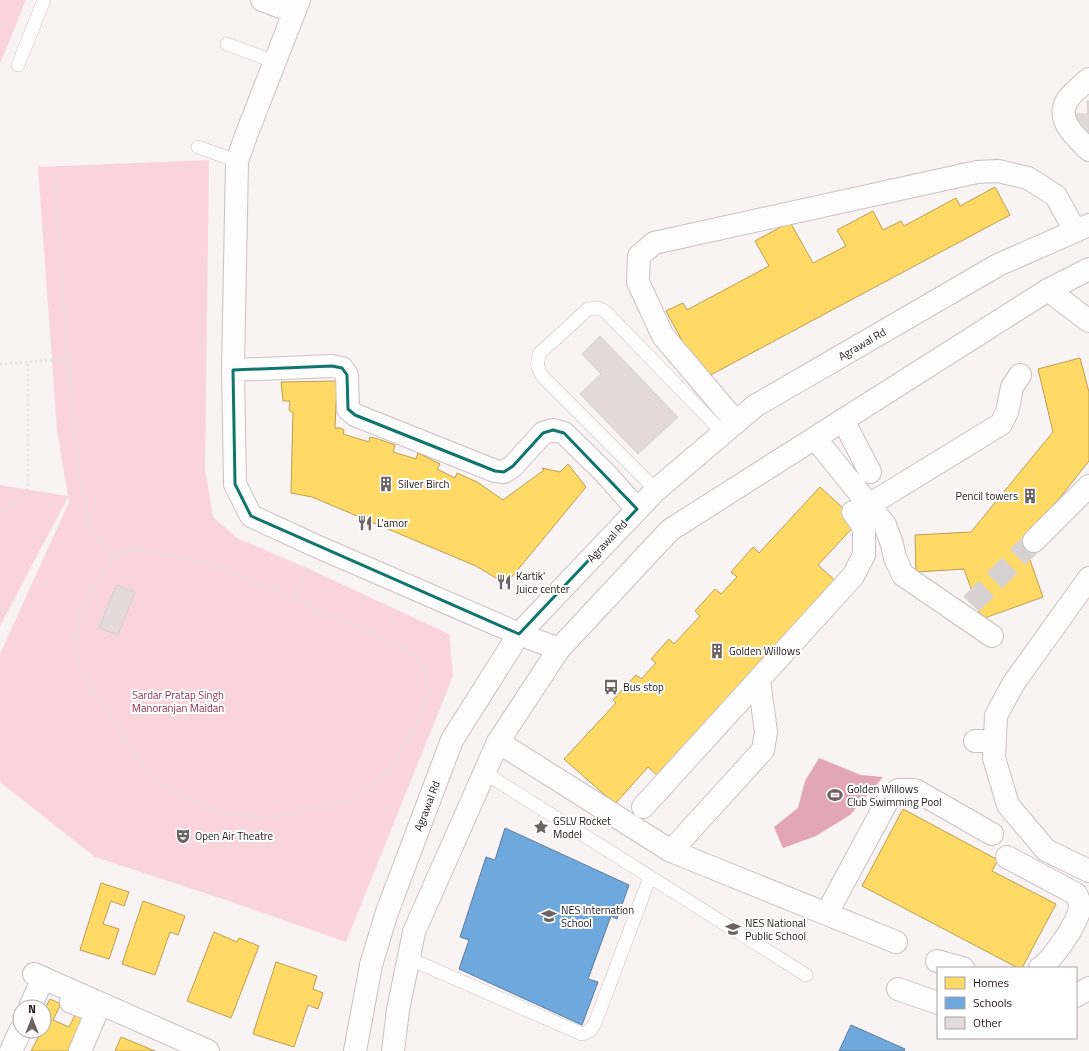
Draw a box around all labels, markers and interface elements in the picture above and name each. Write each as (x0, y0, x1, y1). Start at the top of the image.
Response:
street label: Agrawal Rd (835, 324, 889, 364)
building icon: Silver Birch (377, 475, 395, 493)
place label: Silver Birch (398, 476, 450, 492)
building icon: Pencil towers (1021, 487, 1039, 505)
place label: Pencil towers (955, 488, 1018, 504)
restaurant icon: L'amor (356, 514, 374, 532)
place label: L'amor (377, 515, 408, 531)
street label: Agrawal Rd (583, 516, 631, 566)
place label: Kartik' Juice center (516, 568, 570, 597)
restaurant icon: Kartik' Juice center (495, 573, 513, 591)
building icon: Golden Willows (708, 642, 726, 660)
place label: Golden Willows (729, 643, 800, 659)
bus stop icon: Bus stop (602, 678, 620, 696)
place label: Bus stop (623, 679, 664, 695)
park label: Sardar Pratap Singh Manoranjan Maidan (132, 687, 224, 716)
street label: Agrawal Rd (410, 778, 444, 833)
place label: Golden Willows Club Swimming Pool (847, 781, 942, 810)
sports icon: Golden Willows Club Swimming Pool (826, 786, 844, 804)
place label: GSLV Rocket Model (553, 813, 611, 842)
place icon: GSLV Rocket Model (532, 818, 550, 836)
theatre icon: Open Air Theatre (174, 827, 192, 845)
place label: Open Air Theatre (195, 828, 273, 844)
place label: NES Internation School (561, 902, 634, 931)
school or university icon: NES Internation School (540, 907, 558, 925)
place label: NES National Public School (745, 915, 806, 944)
school or university icon: NES National Public School (724, 920, 742, 938)
legend (937, 967, 1077, 1039)
text: Homes (973, 973, 1009, 992)
text: Schools (973, 993, 1013, 1012)
north arrow (12, 999, 52, 1039)
text: N (28, 1001, 36, 1017)
text: Other (973, 1013, 1002, 1032)

